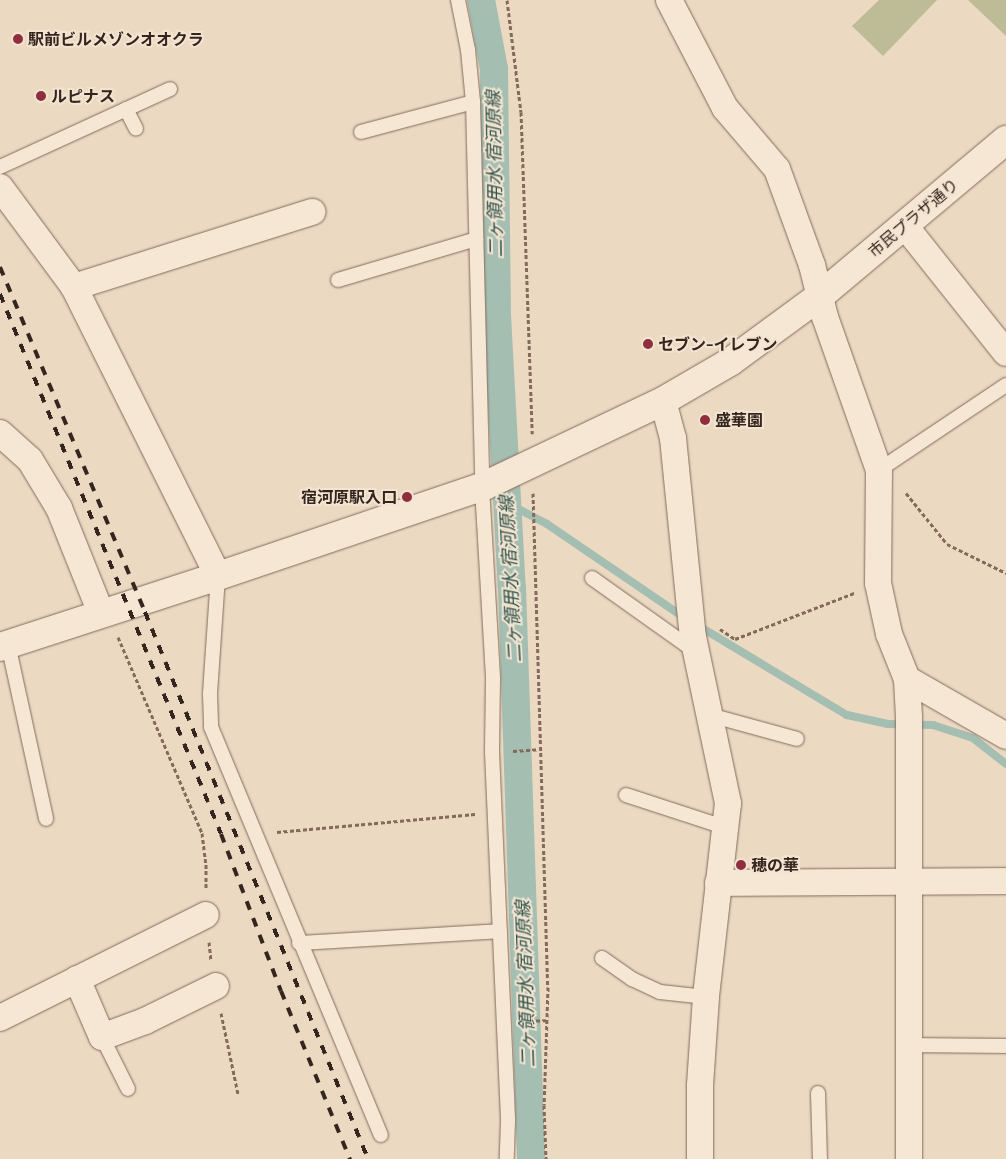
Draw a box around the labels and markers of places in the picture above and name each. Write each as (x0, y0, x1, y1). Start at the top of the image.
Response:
place label: 駅前ビルメゾンオオクラ (28, 29, 204, 49)
marker: 駅前ビルメゾンオオクラ (12, 33, 24, 45)
place label: ルピナス (51, 86, 115, 106)
marker: ルピナス (35, 90, 47, 102)
place label: セブン-イレブン (658, 334, 778, 354)
marker: セブン-イレブン (642, 338, 654, 350)
place label: 盛華園 (715, 410, 763, 430)
marker: 盛華園 (699, 414, 711, 426)
place label: 宿河原駅入口 (301, 487, 397, 507)
marker: 宿河原駅入口 (401, 491, 413, 503)
place label: 穂の華 (751, 855, 799, 875)
marker: 穂の華 (735, 859, 747, 871)

